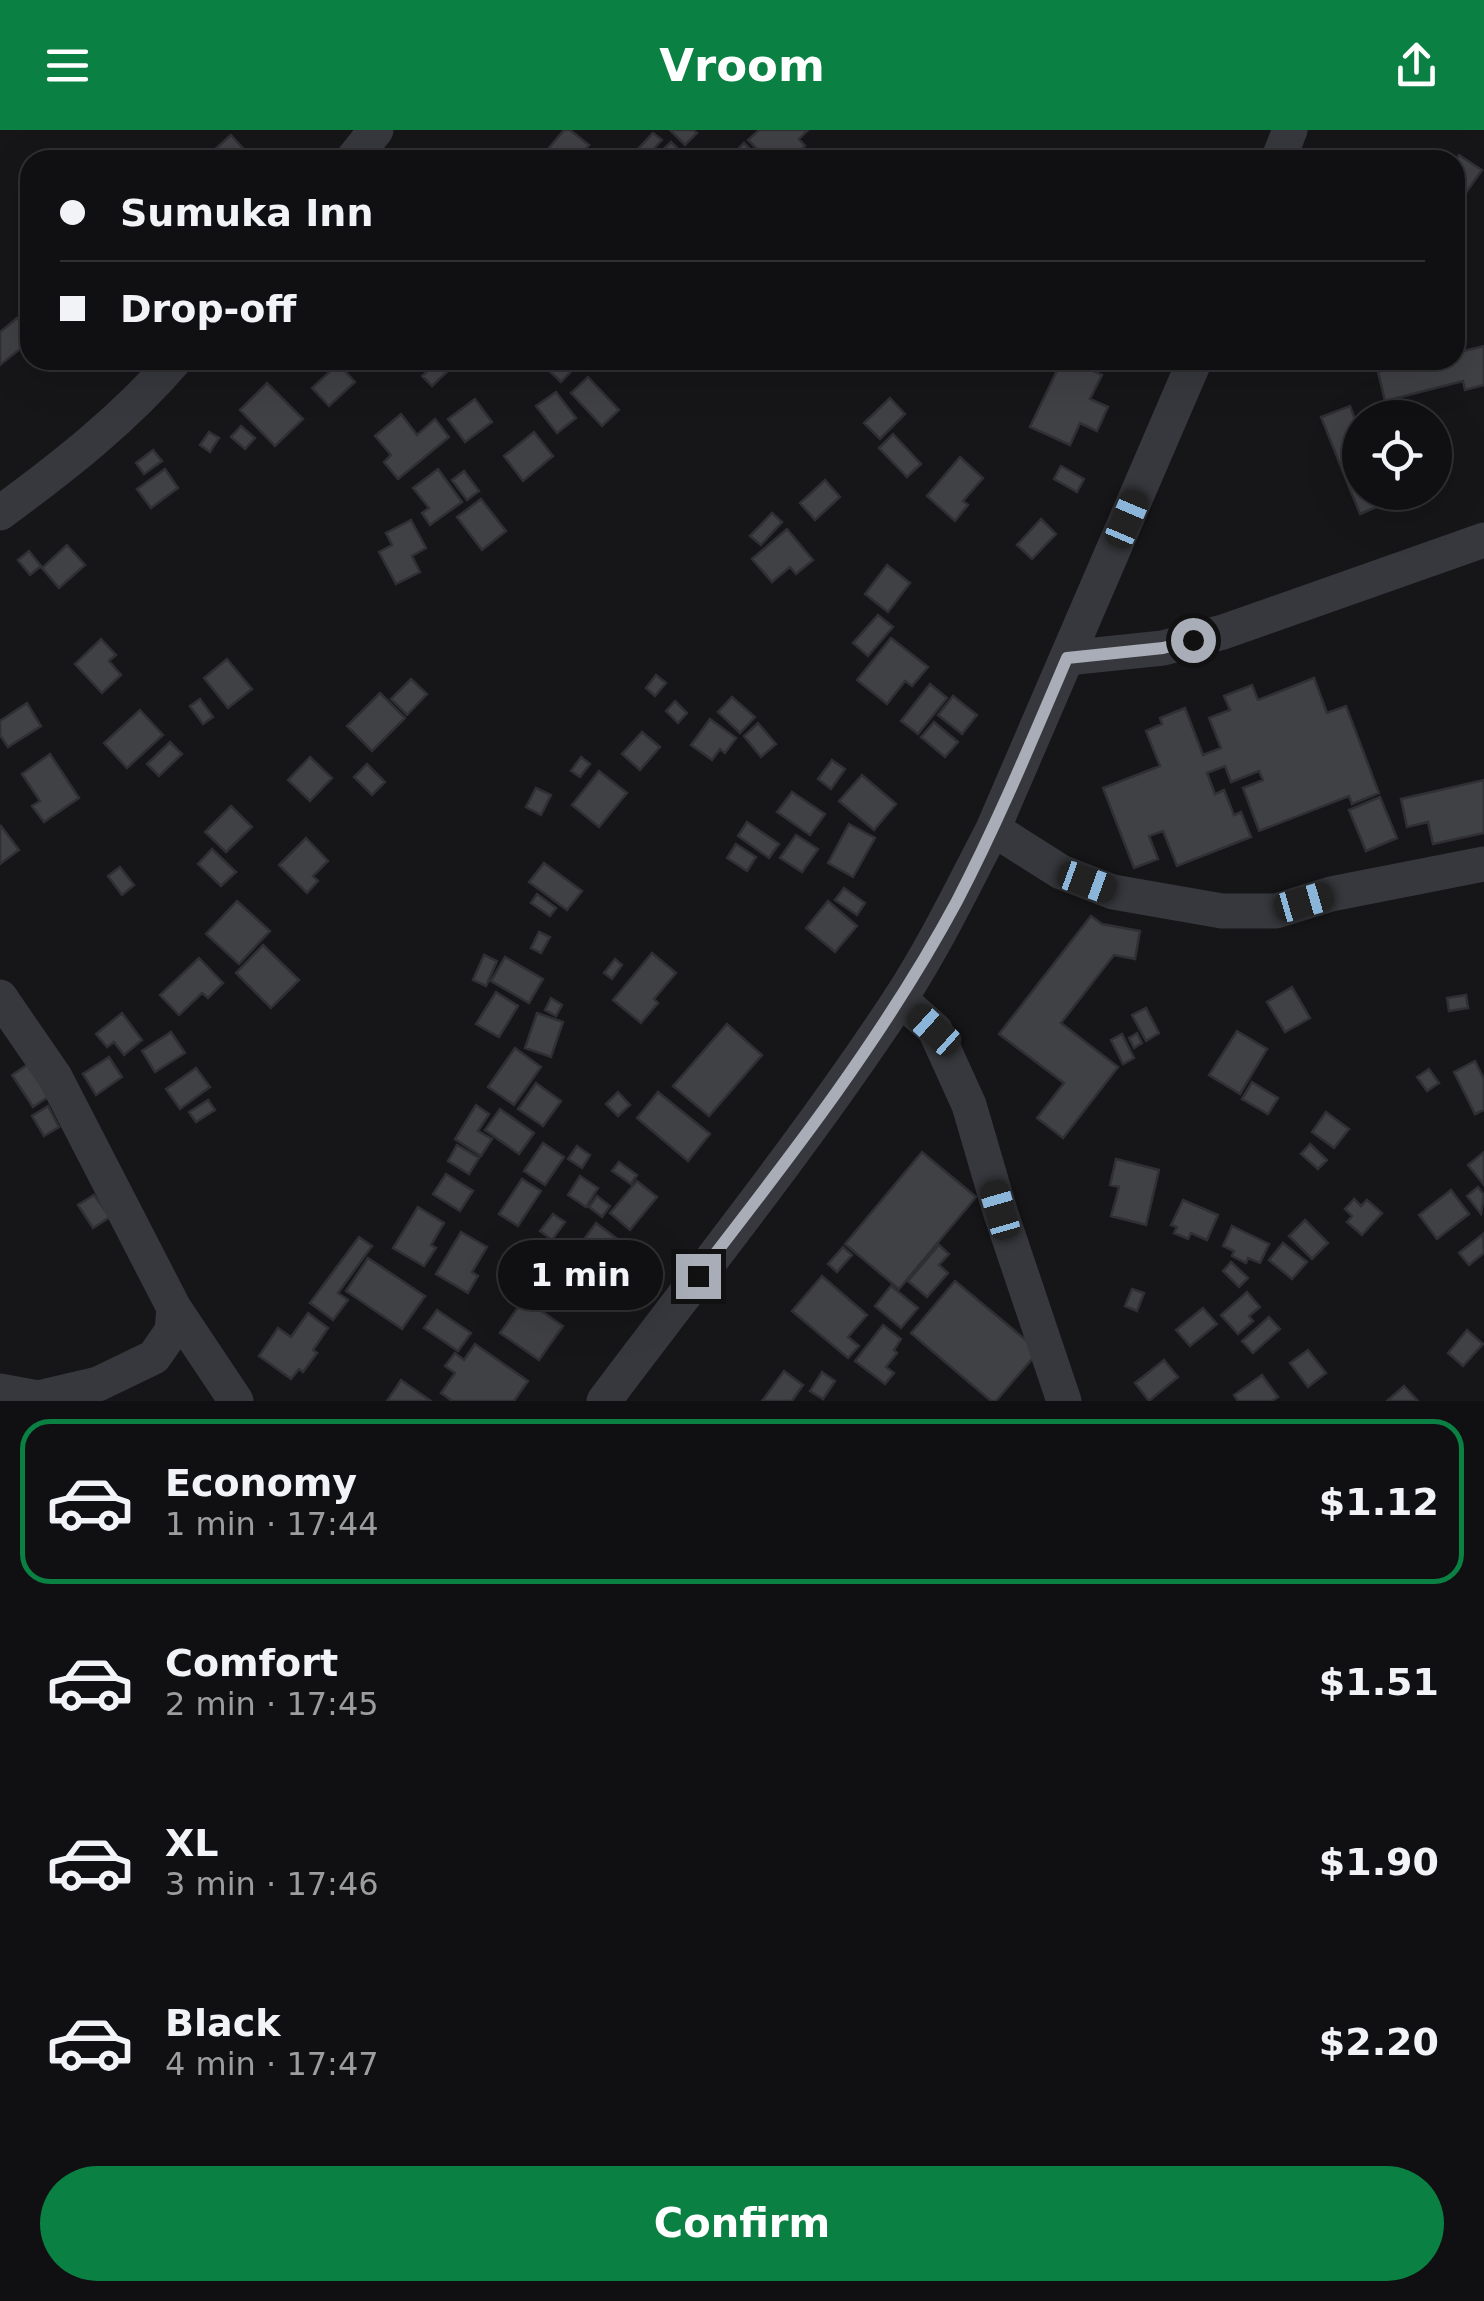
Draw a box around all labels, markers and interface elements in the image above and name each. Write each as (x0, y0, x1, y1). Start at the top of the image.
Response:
icon: menu (40, 38, 95, 93)
icon: share (1389, 38, 1444, 93)
text: Vroom (659, 39, 825, 92)
text: Sumuka Inn (120, 191, 373, 235)
text: Drop-off (120, 287, 296, 331)
map controls (1342, 400, 1452, 510)
button: locate (1342, 400, 1452, 510)
car (1101, 486, 1153, 552)
route start (1171, 618, 1216, 663)
car (1054, 858, 1120, 906)
car (1271, 879, 1337, 925)
car (902, 999, 966, 1061)
car (977, 1177, 1023, 1243)
callout: 1 min (498, 1241, 663, 1311)
route end (676, 1254, 721, 1299)
text: 1 min (530, 1256, 631, 1294)
icon: car (45, 1457, 135, 1547)
text: Economy (165, 1461, 357, 1505)
text: $1.12 (1319, 1480, 1439, 1524)
text: 1 min · 17:44 (165, 1505, 379, 1543)
icon: car (45, 1637, 135, 1727)
text: Comfort (165, 1641, 338, 1685)
text: $1.51 (1319, 1660, 1439, 1704)
text: 2 min · 17:45 (165, 1685, 379, 1723)
icon: car (45, 1817, 135, 1907)
text: XL (165, 1821, 219, 1865)
text: $1.90 (1319, 1840, 1439, 1884)
text: 3 min · 17:46 (165, 1865, 379, 1903)
icon: car (45, 1997, 135, 2087)
text: Black (165, 2001, 280, 2045)
text: $2.20 (1319, 2020, 1439, 2064)
text: 4 min · 17:47 (165, 2045, 379, 2083)
button: Confirm (40, 2166, 1444, 2281)

